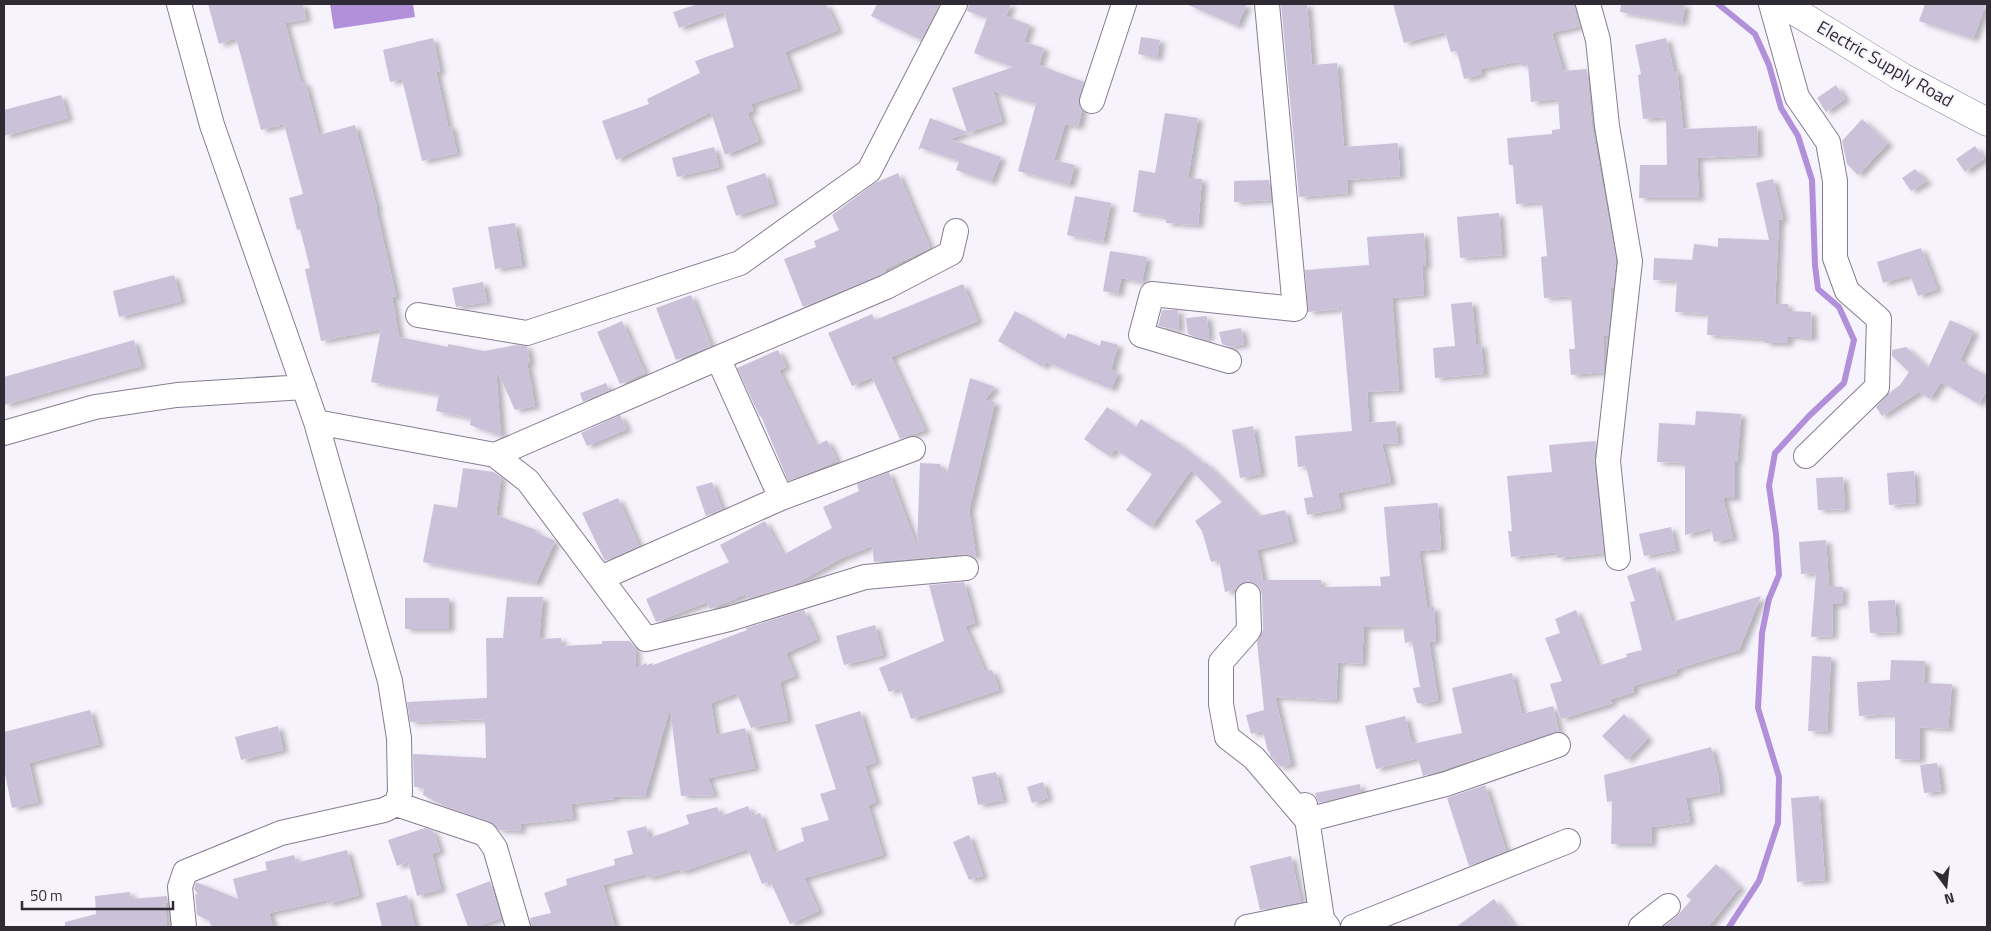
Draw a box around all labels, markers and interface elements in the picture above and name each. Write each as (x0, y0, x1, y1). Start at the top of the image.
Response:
street label: Electric Supply Road (1812, 14, 1958, 114)
north arrow (1921, 861, 1971, 911)
scale bar (22, 878, 174, 910)
text: 50 m (30, 884, 63, 907)
text: N (1942, 888, 1957, 910)

